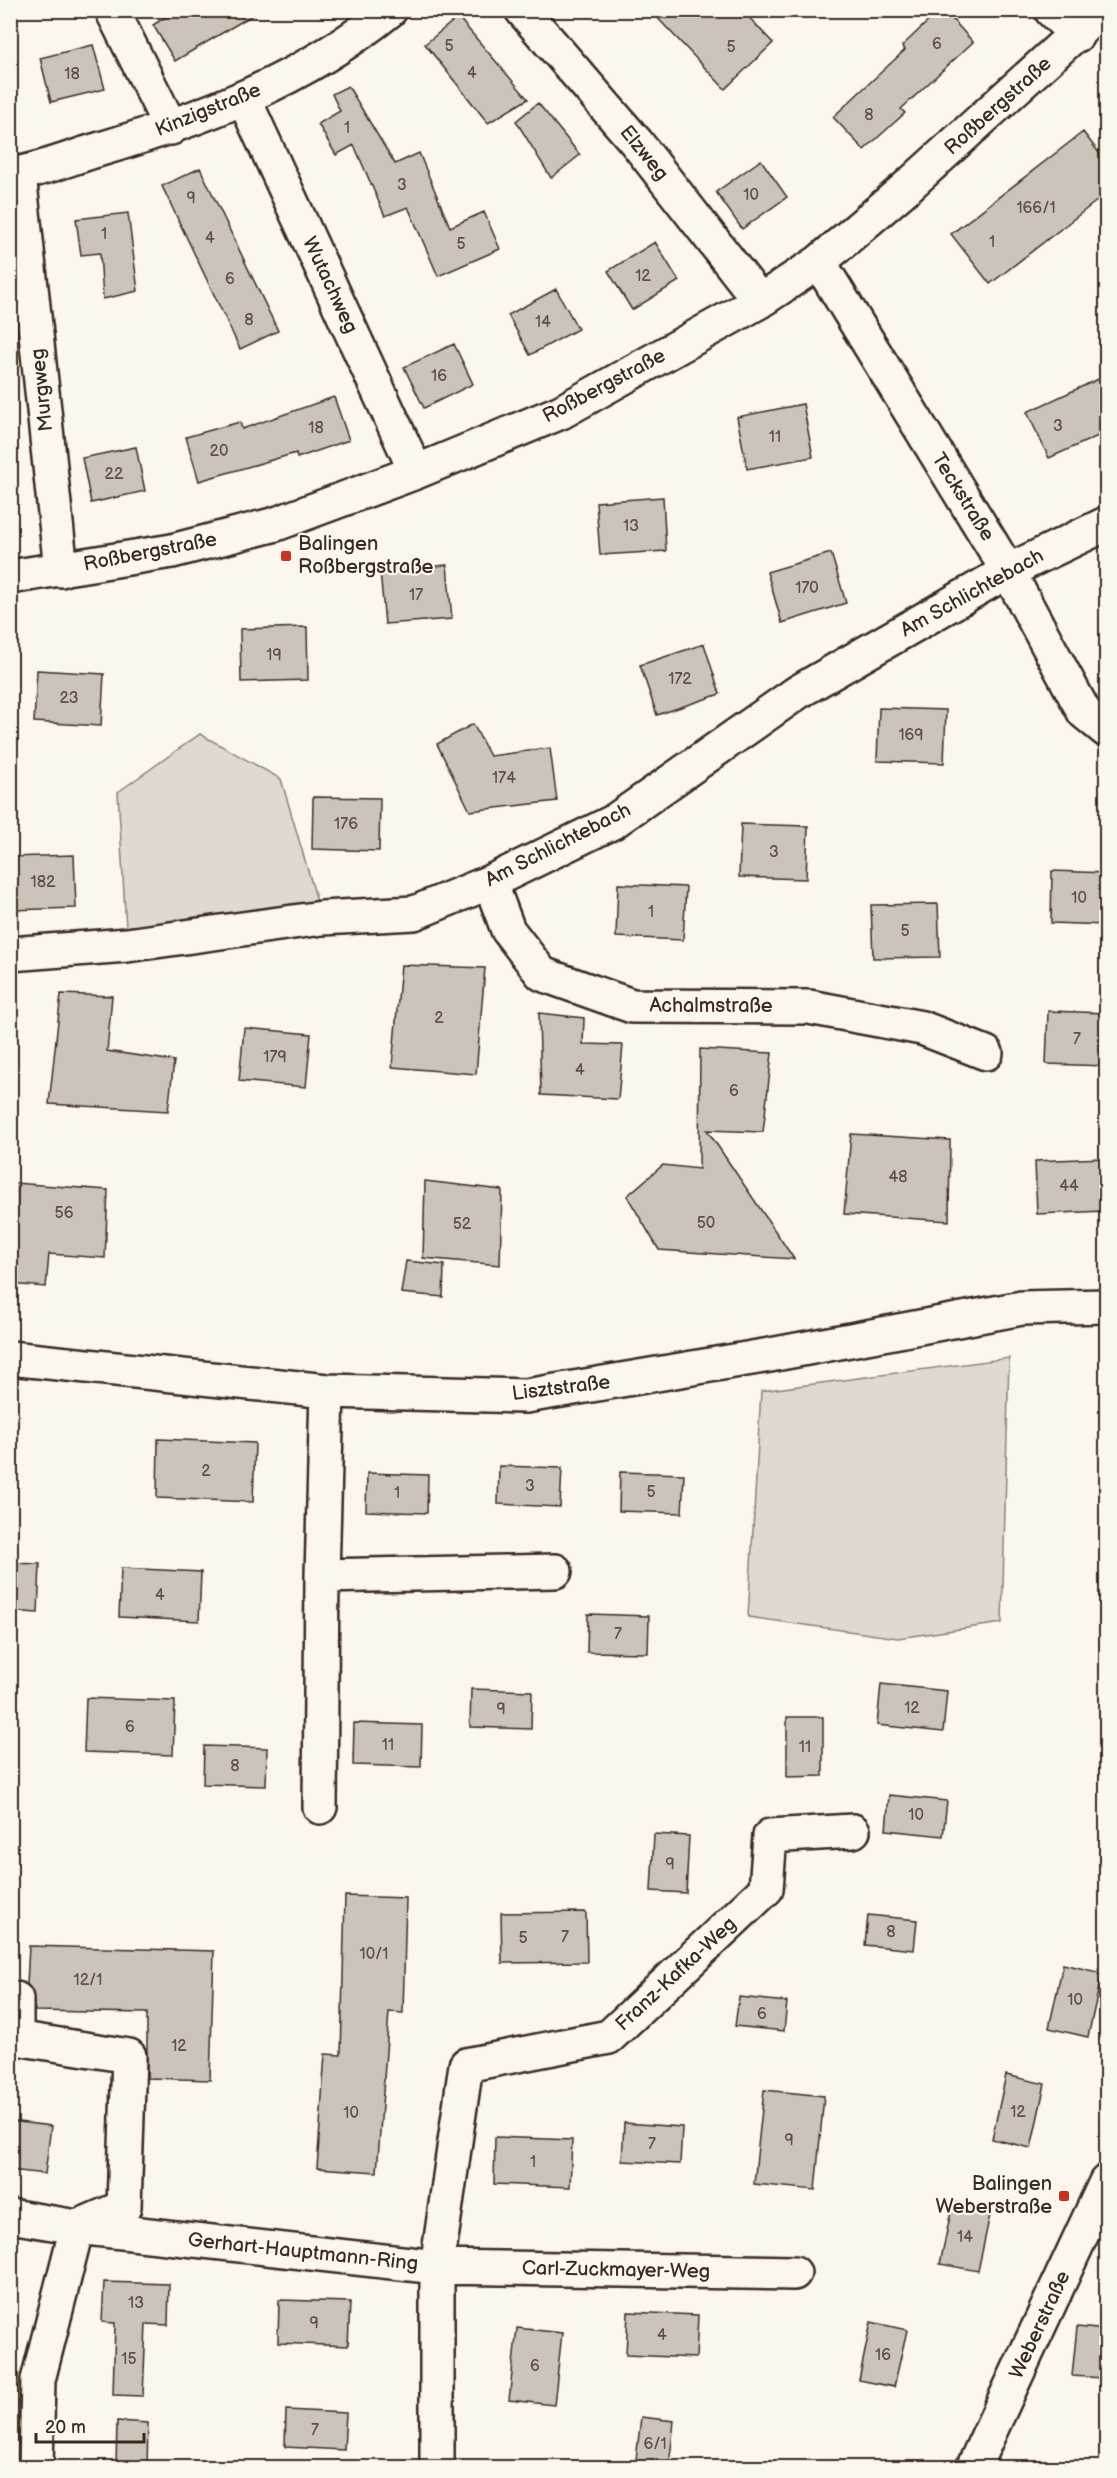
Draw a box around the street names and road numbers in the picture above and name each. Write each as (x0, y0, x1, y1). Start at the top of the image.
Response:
street label: Roßbergstraße (940, 52, 1056, 160)
street label: Kinzigstraße (152, 78, 264, 142)
street label: Elzweg (615, 121, 673, 185)
street label: Wutachweg (297, 233, 363, 337)
street label: Roßbergstraße (539, 344, 670, 428)
street label: Murgweg (26, 347, 58, 433)
street label: Teckstraße (926, 448, 1000, 546)
street label: Roßbergstraße (81, 527, 219, 577)
street label: Am Schlichtebach (896, 544, 1048, 642)
street label: Am Schlichtebach (481, 798, 635, 892)
street label: Achalmstraße (649, 994, 773, 1018)
street label: Lisztstraße (511, 1370, 612, 1406)
street label: Franz-Kafka-Weg (611, 1912, 741, 2036)
street label: Gerhart-Hauptmann-Ring (187, 2228, 419, 2276)
street label: Carl-Zuckmayer-Weg (522, 2256, 710, 2284)
street label: Weberstraße (1005, 2267, 1076, 2383)

